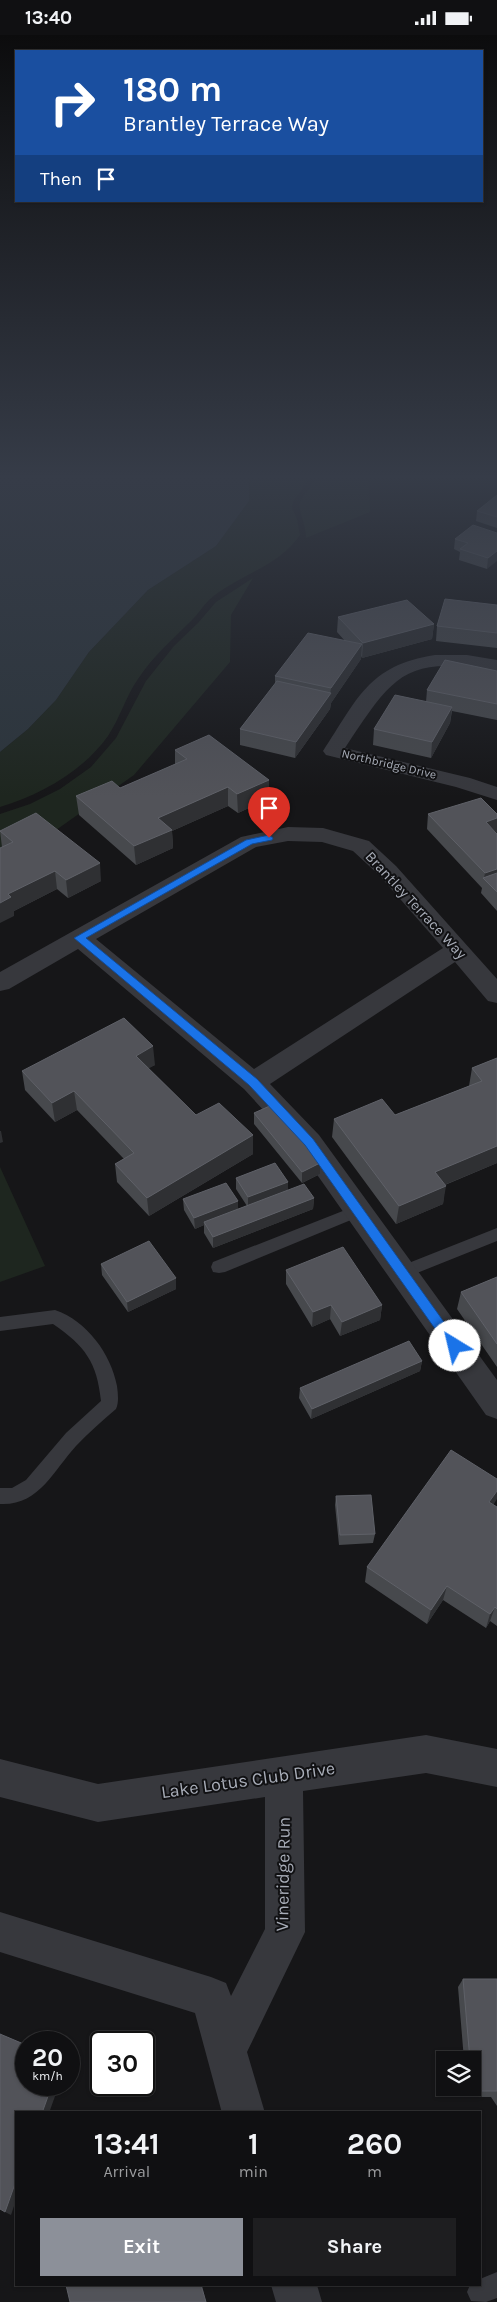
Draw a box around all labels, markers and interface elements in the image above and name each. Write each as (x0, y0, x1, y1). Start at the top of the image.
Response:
text: 13:40 (25, 7, 72, 29)
text: 180 m (123, 69, 222, 110)
icon: right (40, 70, 105, 135)
text: Brantley Terrace Way (123, 111, 329, 137)
icon: arrive (92, 165, 120, 193)
text: Then (40, 168, 82, 190)
street label: Northbridge Drive (340, 746, 438, 782)
pin (248, 787, 290, 838)
icon: arrive (255, 794, 283, 822)
street label: Brantley Terrace Way (362, 847, 471, 963)
position arrow (428, 1319, 480, 1371)
street label: Lake Lotus Club Drive (160, 1757, 336, 1803)
street label: Vineridge Run (271, 1817, 295, 1931)
speed limit sign: 30 (90, 2031, 155, 2096)
text: 20 (32, 2043, 63, 2072)
map controls (436, 2051, 481, 2096)
button: layers (436, 2051, 481, 2096)
text: km/h (32, 2069, 63, 2083)
text: 13:41 (94, 2126, 160, 2162)
text: 1 (248, 2126, 259, 2162)
text: 260 (347, 2126, 402, 2162)
text: Arrival (103, 2162, 150, 2181)
text: min (239, 2162, 268, 2181)
text: m (367, 2162, 382, 2181)
button: Exit (40, 2218, 243, 2276)
button: Share (253, 2218, 456, 2276)

